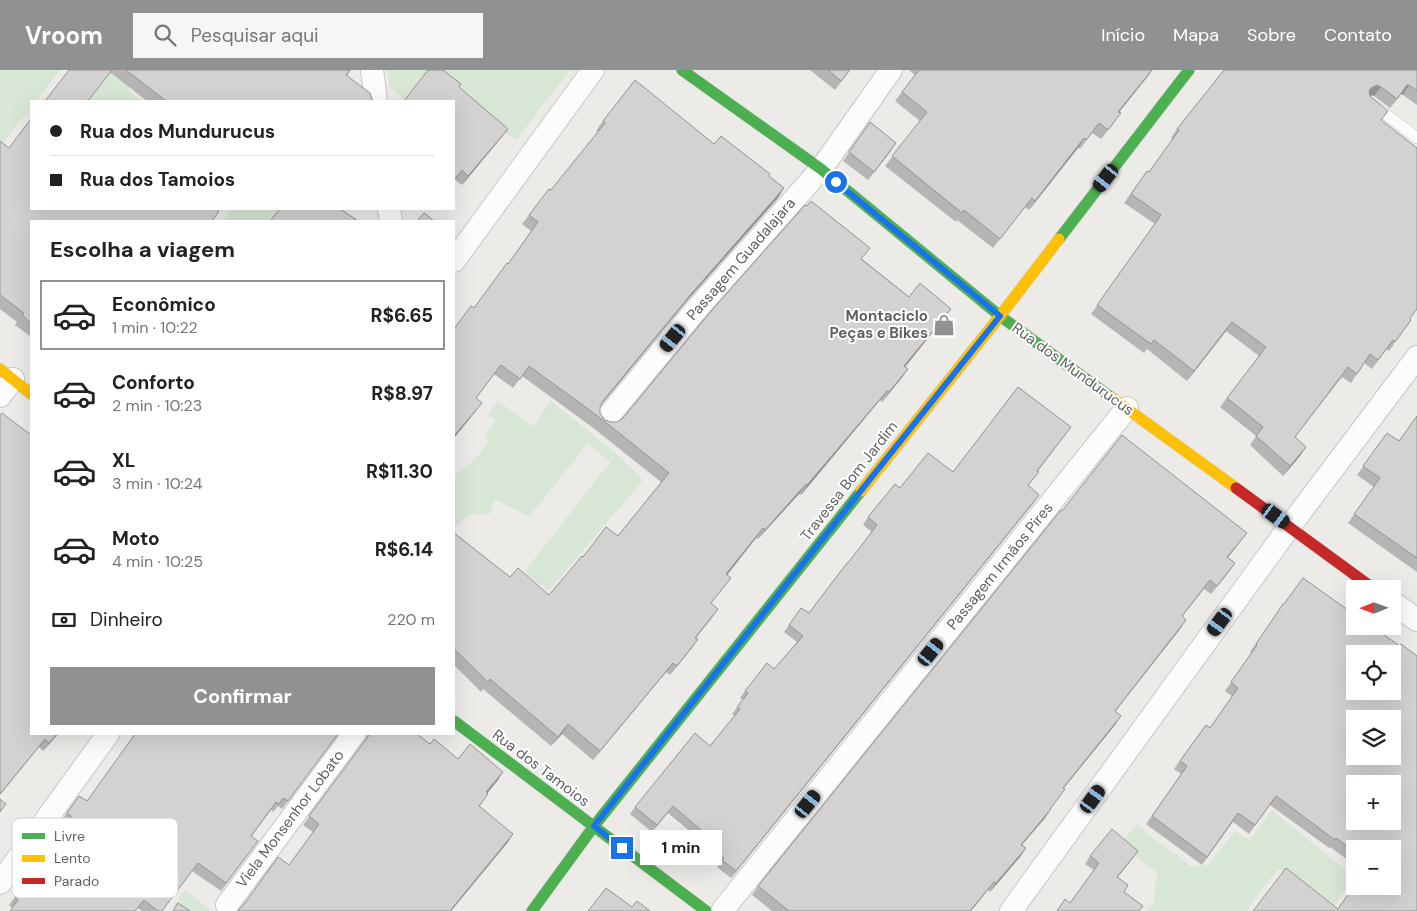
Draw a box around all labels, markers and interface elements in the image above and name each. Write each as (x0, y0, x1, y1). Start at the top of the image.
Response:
search box (133, 13, 483, 58)
text: Vroom (25, 20, 103, 51)
icon: search (151, 21, 179, 49)
text: Pesquisar aqui (191, 23, 319, 48)
text: Início (1101, 23, 1145, 47)
text: Mapa (1173, 23, 1219, 47)
text: Sobre (1247, 23, 1296, 47)
text: Contato (1324, 23, 1392, 47)
text: Rua dos Mundurucus (80, 119, 275, 144)
car (1090, 162, 1121, 194)
text: Rua dos Tamoios (80, 167, 235, 192)
route start (825, 171, 847, 193)
street label: Passagem Guadalajara (682, 193, 800, 325)
text: Escolha a viagem (50, 235, 235, 264)
text: Econômico (112, 292, 216, 317)
icon: car (52, 293, 97, 338)
text: R$6.65 (370, 303, 433, 328)
place label: Montaciclo Peças e Bikes (829, 306, 928, 343)
shop icon: Montaciclo Peças e Bikes (931, 312, 957, 338)
text: 1 min · 10:22 (112, 317, 198, 338)
street label: Rua dos Mundurucus (1008, 318, 1138, 420)
car (657, 322, 688, 354)
text: Conforto (112, 370, 195, 395)
icon: car (52, 371, 97, 416)
text: R$8.97 (371, 381, 433, 406)
text: 2 min · 10:23 (112, 395, 202, 416)
street label: Travessa Bom Jardim (796, 417, 902, 545)
text: XL (112, 448, 135, 473)
icon: car (52, 449, 97, 494)
text: R$11.30 (366, 459, 433, 484)
text: 3 min · 10:24 (112, 473, 203, 494)
street label: Passagem Irmãos Pires (942, 498, 1058, 634)
car (1259, 501, 1292, 531)
text: Moto (112, 526, 160, 551)
icon: car (52, 527, 97, 572)
text: R$6.14 (375, 537, 433, 562)
text: 4 min · 10:25 (112, 551, 203, 572)
north arrow (1346, 580, 1401, 635)
map controls (1346, 580, 1401, 895)
car (1205, 605, 1234, 639)
icon: cash (50, 606, 78, 634)
text: Dinheiro (90, 607, 163, 632)
text: 220 m (387, 609, 435, 630)
car (915, 636, 946, 668)
button: locate (1346, 645, 1401, 700)
button: Confirmar (50, 667, 435, 725)
button: layers (1346, 710, 1401, 765)
street label: Rua dos Tamoios (488, 725, 594, 811)
street label: Viela Monsenhor Lobato (231, 746, 349, 892)
button: + (1346, 775, 1401, 830)
car (1078, 782, 1107, 816)
car (792, 788, 823, 820)
legend (12, 818, 178, 898)
text: Livre (54, 827, 85, 845)
callout: 1 min (640, 830, 722, 866)
route end (611, 837, 633, 859)
text: 1 min (662, 837, 700, 858)
button: − (1346, 840, 1401, 895)
text: Lento (54, 849, 91, 867)
text: Parado (54, 872, 99, 890)

